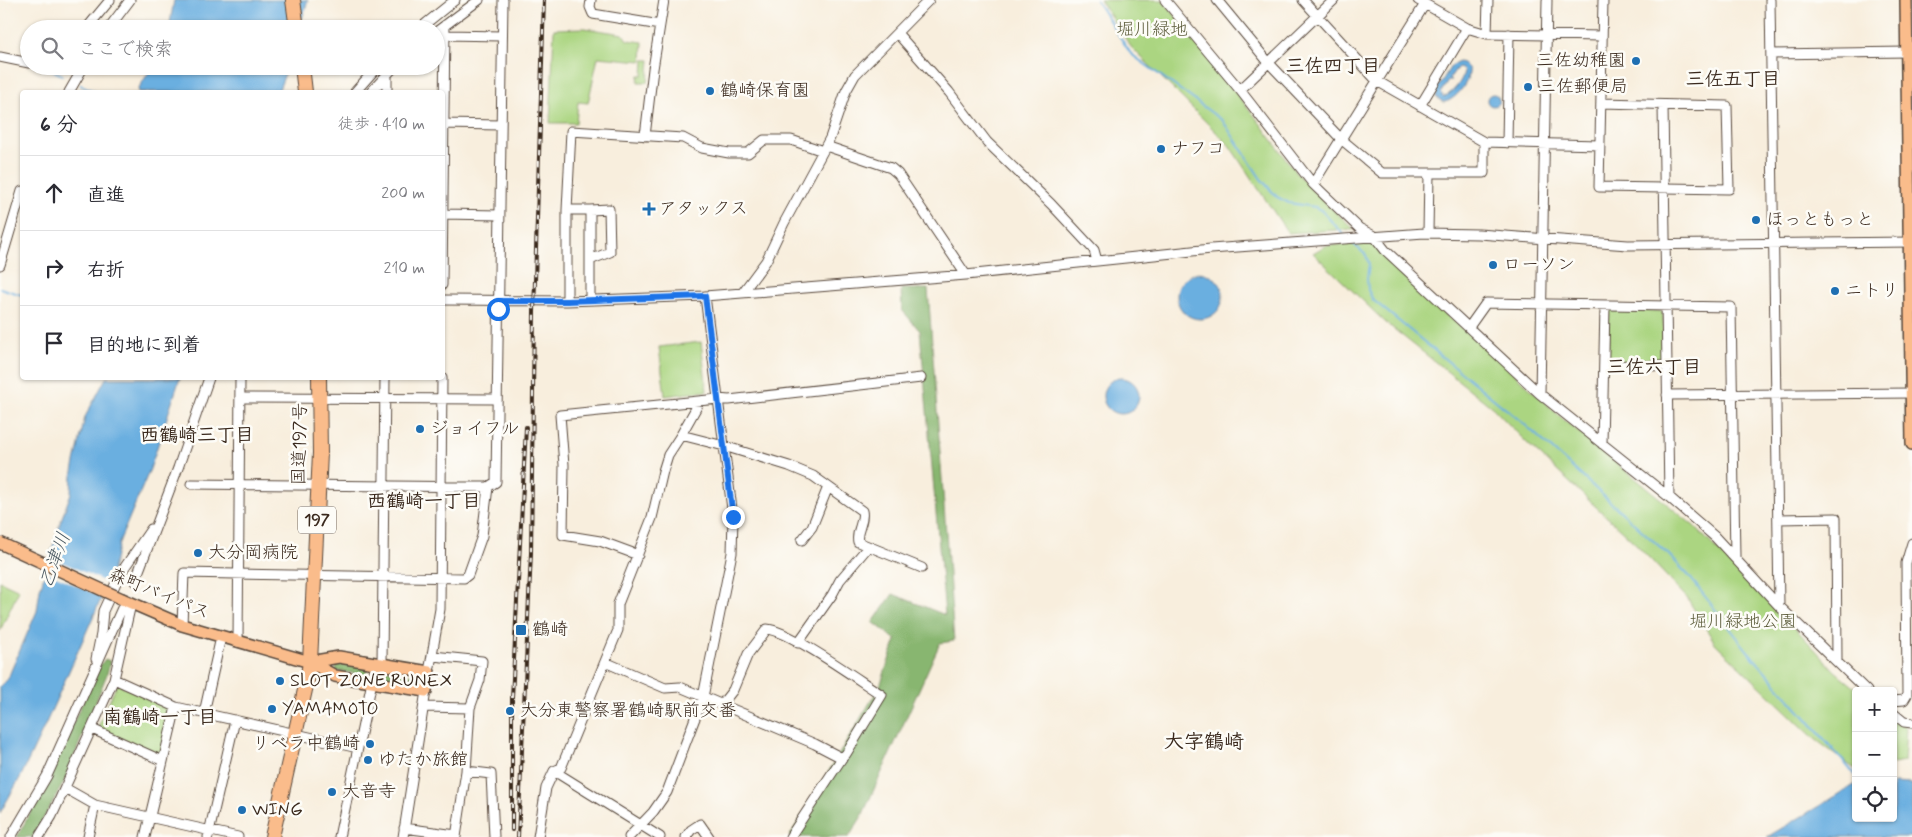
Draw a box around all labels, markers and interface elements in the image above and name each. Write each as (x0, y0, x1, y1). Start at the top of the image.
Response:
park label: 堀川緑地 (1116, 18, 1188, 42)
search box (20, 20, 445, 75)
icon: search (38, 34, 66, 62)
text: ここで検索 (78, 37, 173, 62)
place label: 三佐幼稚園 (1536, 49, 1626, 73)
district label: 三佐四丁目 (1285, 54, 1381, 79)
marker: 三佐幼稚園 (1630, 55, 1642, 67)
district label: 三佐五丁目 (1685, 67, 1781, 92)
place label: 三佐郵便局 (1538, 75, 1628, 99)
place label: 鶴崎保育園 (720, 79, 810, 103)
marker: 三佐郵便局 (1522, 81, 1534, 93)
marker: 鶴崎保育園 (704, 85, 716, 97)
text: 6 分 (40, 111, 77, 139)
text: 徒歩 · 410 m (338, 114, 425, 135)
place label: ナフコ (1171, 137, 1225, 161)
marker: ナフコ (1155, 143, 1167, 155)
icon: ahead (40, 179, 68, 207)
text: 直進 (87, 183, 125, 208)
text: 200 m (381, 183, 425, 204)
place label: アタックス (659, 197, 748, 221)
marker: アタックス (643, 203, 655, 215)
place label: ほっともっと (1766, 208, 1874, 232)
marker: ほっともっと (1750, 214, 1762, 226)
place label: ローソン (1503, 253, 1575, 277)
icon: right (40, 254, 68, 282)
text: 右折 (87, 258, 125, 283)
text: 210 m (384, 258, 425, 279)
marker: ローソン (1487, 259, 1499, 271)
place label: ニトリ (1845, 279, 1899, 303)
marker: ニトリ (1829, 285, 1841, 297)
route start (487, 298, 510, 321)
icon: arrive (40, 329, 68, 357)
text: 目的地に到着 (87, 333, 201, 358)
district label: 三佐六丁目 (1606, 355, 1702, 380)
street label: 国道197号 (287, 402, 313, 486)
place label: ジョイフル (430, 417, 519, 441)
district label: 西鶴崎三丁目 (140, 423, 254, 448)
marker: ジョイフル (414, 423, 426, 435)
district label: 西鶴崎一丁目 (367, 489, 481, 514)
road number: 197 (298, 506, 336, 534)
route end (722, 506, 745, 529)
water label: 乙津川 (34, 529, 76, 591)
place label: 大分岡病院 (208, 541, 298, 565)
marker: 大分岡病院 (192, 547, 204, 559)
street label: 森町バイパス (105, 563, 213, 625)
park label: 堀川緑地公園 (1689, 610, 1797, 634)
place label: 鶴崎 (532, 618, 568, 642)
marker: 鶴崎 (514, 623, 528, 637)
place label: SLOT ZONE RUNEX (290, 669, 452, 693)
marker: SLOT ZONE RUNEX (274, 675, 286, 687)
map controls (1852, 687, 1897, 822)
button: + (1852, 687, 1897, 732)
place label: YAMAMOTO (282, 697, 379, 721)
place label: 大分東警察署鶴崎駅前交番 (520, 699, 736, 723)
marker: YAMAMOTO (266, 703, 278, 715)
district label: 南鶴崎一丁目 (103, 705, 217, 730)
marker: 大分東警察署鶴崎駅前交番 (504, 705, 516, 717)
district label: 大字鶴崎 (1164, 729, 1244, 756)
place label: リベラ中鶴崎 (252, 732, 360, 756)
button: − (1852, 732, 1897, 777)
marker: リベラ中鶴崎 (364, 738, 376, 750)
place label: ゆたか旅館 (378, 748, 468, 772)
marker: ゆたか旅館 (362, 754, 374, 766)
button: locate (1852, 777, 1897, 822)
place label: 大音寺 (342, 780, 396, 804)
marker: 大音寺 (326, 786, 338, 798)
place label: WING (252, 798, 303, 822)
marker: WING (236, 804, 248, 816)

